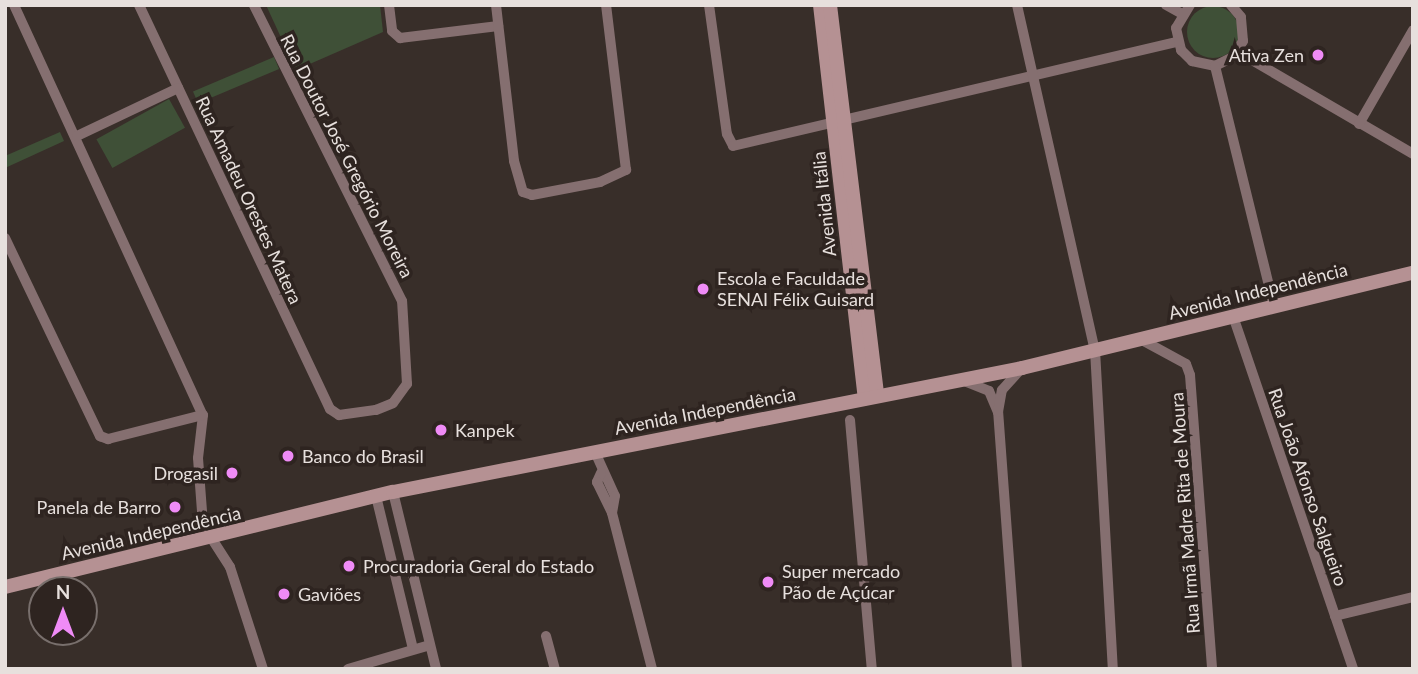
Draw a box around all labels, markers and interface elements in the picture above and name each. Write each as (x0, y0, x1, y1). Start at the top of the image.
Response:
street label: Rua Doutor José Gregório Moreira (276, 30, 418, 282)
place label: Ativa Zen (1229, 44, 1304, 66)
marker: Ativa Zen (1310, 47, 1326, 63)
street label: Rua Amadeu Orestes Matera (191, 92, 307, 308)
street label: Avenida Itália (808, 150, 840, 258)
street label: Avenida Independência (1166, 258, 1350, 324)
place label: Escola e Faculdade SENAI Félix Guisard (717, 268, 874, 310)
marker: Escola e Faculdade SENAI Félix Guisard (695, 281, 711, 297)
street label: Avenida Independência (613, 383, 797, 439)
street label: Rua João Afonso Salgueiro (1264, 385, 1352, 589)
street label: Rua Irmã Madre Rita de Moura (1166, 392, 1204, 634)
place label: Kanpek (455, 419, 515, 441)
marker: Kanpek (433, 422, 449, 438)
place label: Banco do Brasil (302, 445, 424, 467)
marker: Banco do Brasil (280, 448, 296, 464)
place label: Drogasil (153, 462, 218, 484)
marker: Drogasil (224, 465, 240, 481)
place label: Panela de Barro (37, 496, 161, 518)
marker: Panela de Barro (167, 499, 183, 515)
street label: Avenida Independência (59, 502, 243, 564)
place label: Procuradoria Geral do Estado (363, 555, 594, 577)
marker: Procuradoria Geral do Estado (341, 558, 357, 574)
place label: Super mercado Pão de Açúcar (782, 561, 901, 604)
marker: Super mercado Pão de Açúcar (760, 574, 776, 590)
north arrow (28, 576, 98, 646)
text: N (56, 580, 70, 603)
place label: Gaviões (298, 583, 361, 605)
marker: Gaviões (276, 586, 292, 602)

